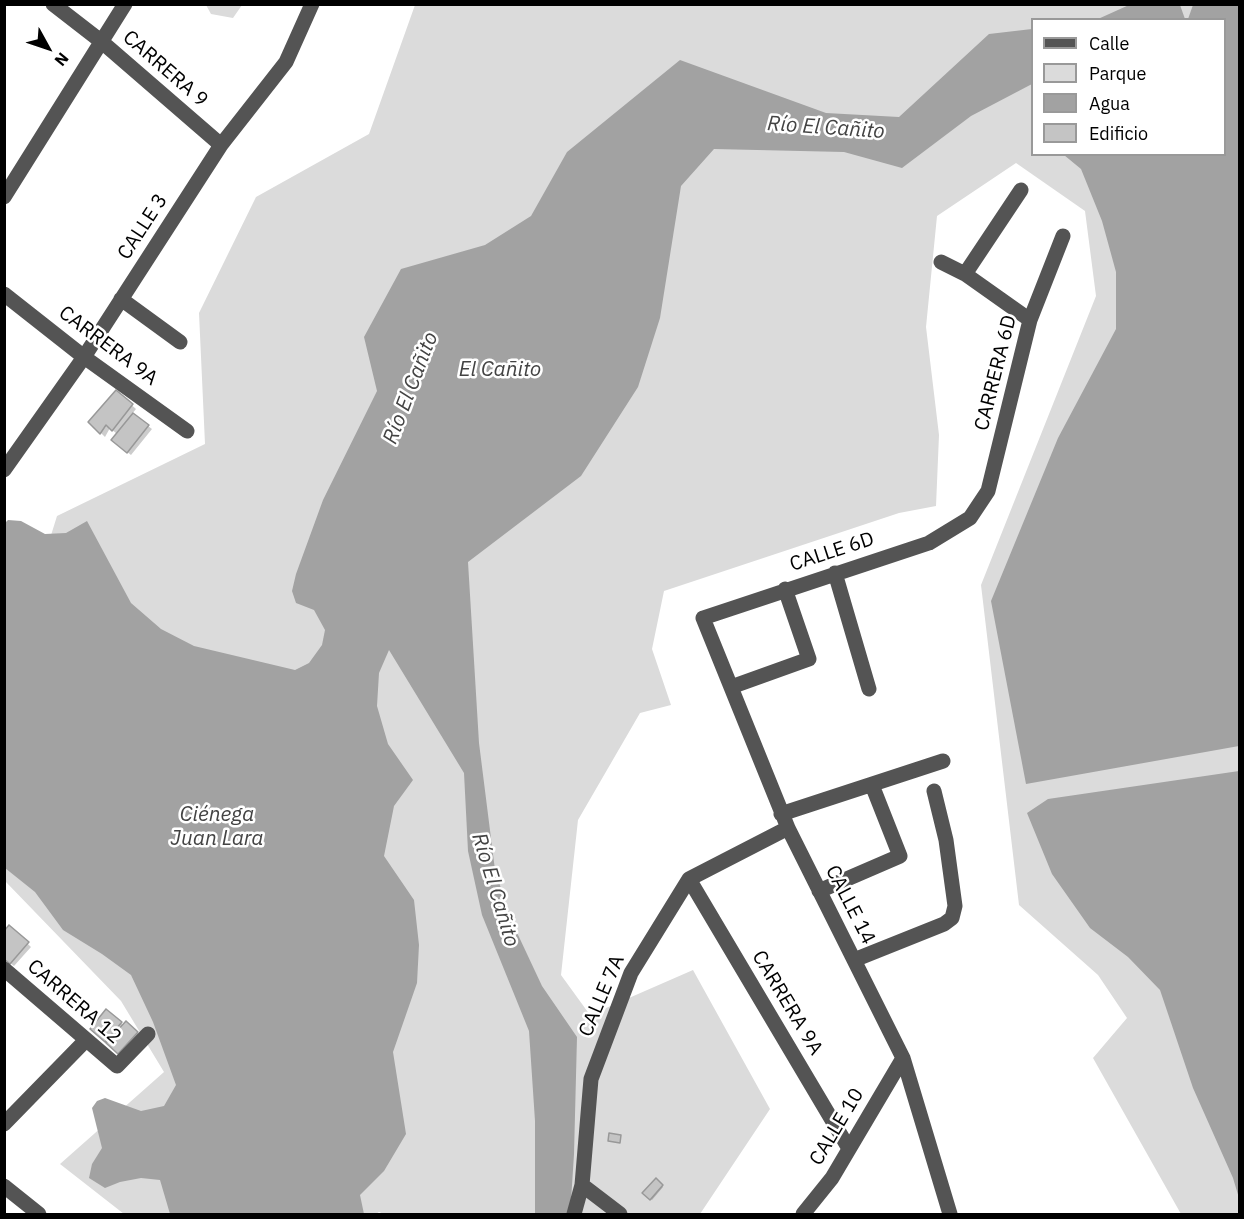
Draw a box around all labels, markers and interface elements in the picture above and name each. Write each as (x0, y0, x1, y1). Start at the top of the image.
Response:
north arrow (18, 18, 78, 78)
legend (1031, 18, 1226, 156)
street label: CARRERA 9 (118, 26, 212, 112)
text: Calle (1089, 32, 1129, 55)
text: N (50, 49, 73, 70)
text: Parque (1089, 62, 1146, 85)
text: Agua (1089, 92, 1130, 115)
water label: Río El Cañito (766, 111, 886, 145)
text: Edificio (1089, 122, 1148, 145)
street label: CALLE 3 (113, 190, 173, 264)
street label: CARRERA 9A (54, 301, 162, 391)
street label: CARRERA 6D (970, 313, 1022, 433)
water label: Río El Cañito (378, 329, 444, 447)
water label: El Cañito (459, 357, 541, 383)
street label: CALLE 6D (787, 527, 877, 577)
water label: Ciénega Juan Lara (170, 802, 264, 852)
water label: Río El Cañito (466, 830, 524, 950)
street label: CALLE 14 (820, 861, 880, 949)
street label: CARRERA 9A (746, 946, 828, 1060)
street label: CALLE 7A (574, 952, 630, 1040)
street label: CARRERA 12 (22, 955, 126, 1049)
street label: CALLE 10 (805, 1084, 869, 1170)

